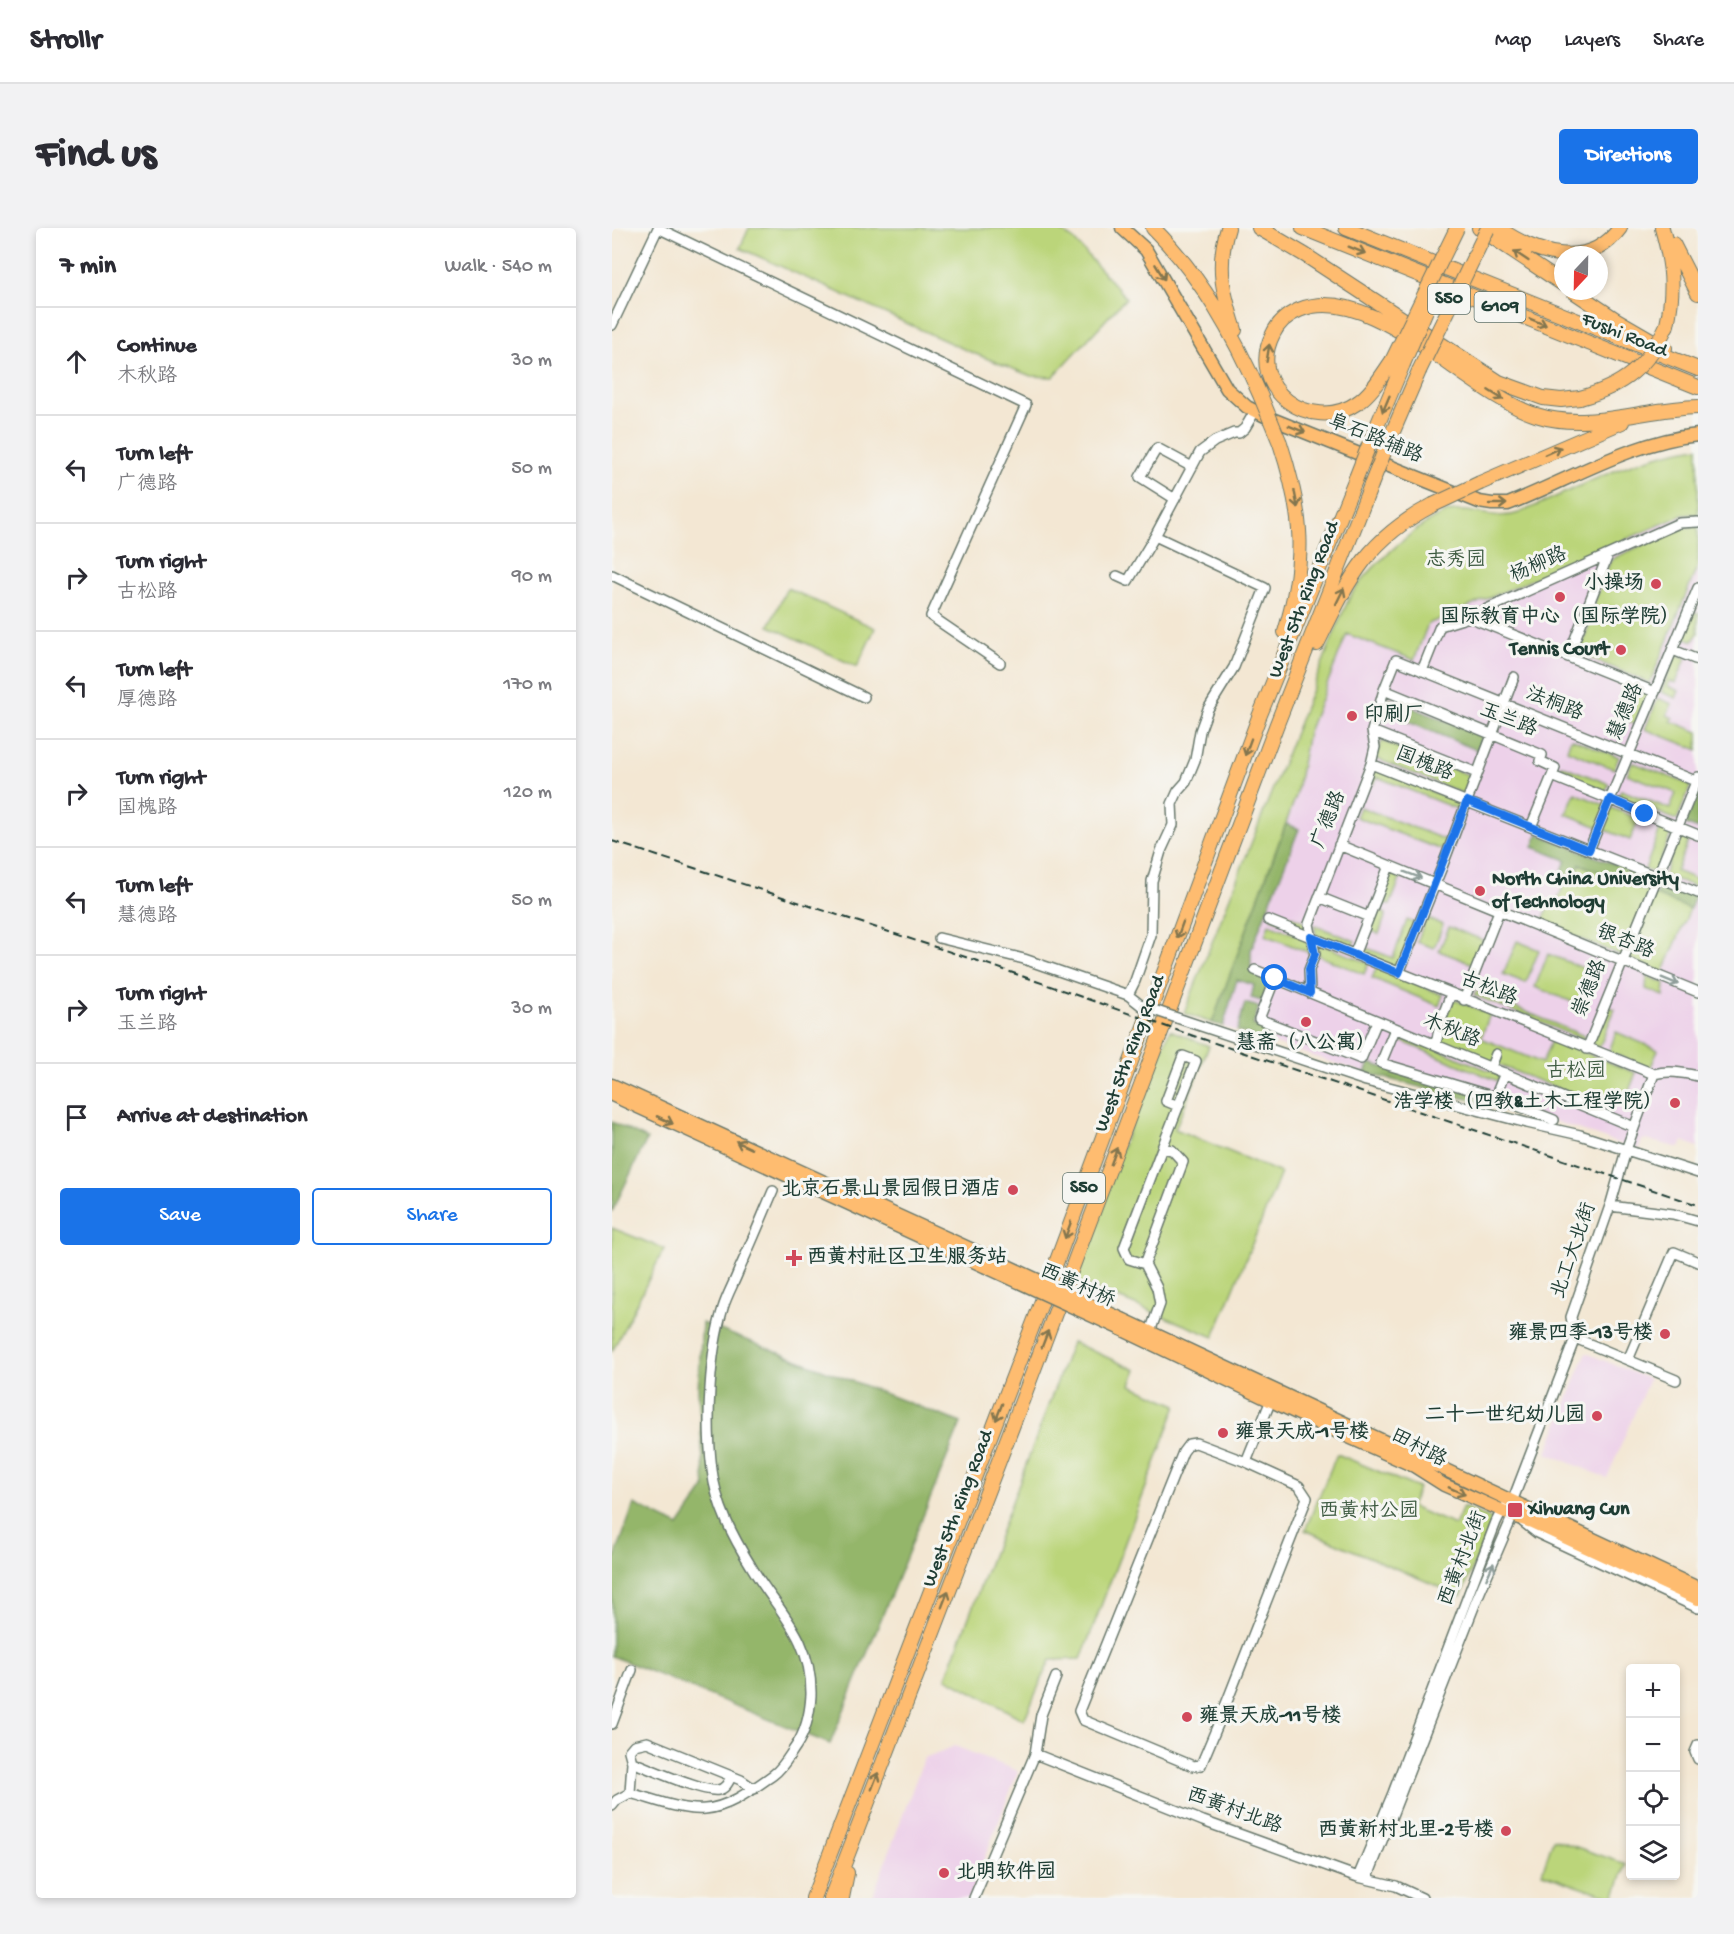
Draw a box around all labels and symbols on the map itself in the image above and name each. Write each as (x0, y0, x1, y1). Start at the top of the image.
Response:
one-way arrow (1347, 245, 1366, 256)
north arrow (1554, 246, 1608, 300)
one-way arrow (1513, 250, 1530, 262)
one-way arrow (1154, 263, 1166, 280)
road number: S50 (1428, 284, 1470, 314)
road number: G109 (1474, 292, 1526, 322)
street label: Fushi Road (1577, 308, 1672, 364)
one-way arrow (1528, 318, 1546, 329)
one-way arrow (1262, 344, 1273, 364)
one-way arrow (1487, 389, 1504, 401)
one-way arrow (1380, 395, 1391, 413)
street label: 阜石路辅路 (1324, 409, 1427, 470)
one-way arrow (1287, 424, 1305, 435)
one-way arrow (1544, 445, 1562, 456)
one-way arrow (1290, 489, 1301, 509)
one-way arrow (1488, 498, 1508, 510)
street label: West 5th Ring Road (1265, 516, 1346, 682)
street label: 杨柳路 (1506, 541, 1572, 589)
park label: 志秀园 (1426, 548, 1486, 573)
place label: 小操场 (1584, 572, 1644, 596)
marker: 小操场 (1649, 577, 1663, 591)
one-way arrow (1335, 588, 1347, 606)
marker: 国际教育中心（国际学院） (1553, 590, 1567, 604)
place label: 国际教育中心（国际学院） (1440, 605, 1680, 630)
place label: Tennis Court (1508, 639, 1611, 662)
marker: Tennis Court (1614, 643, 1628, 657)
street label: 慧德路 (1603, 678, 1650, 744)
street label: 法桐路 (1522, 681, 1588, 727)
street label: 玉兰路 (1476, 697, 1542, 743)
place label: 印刷厂 (1364, 703, 1424, 728)
marker: 印刷厂 (1345, 709, 1359, 723)
one-way arrow (1242, 737, 1253, 756)
street label: 国槐路 (1392, 741, 1458, 787)
street label: 广德路 (1306, 786, 1352, 852)
route end (1631, 800, 1657, 826)
place label: North China University of Technology (1491, 869, 1679, 915)
one-way arrow (1403, 870, 1421, 881)
marker: North China University of Technology (1473, 884, 1487, 898)
street label: 银杏路 (1593, 919, 1659, 965)
one-way arrow (1174, 920, 1185, 938)
street label: 崇德路 (1567, 955, 1613, 1021)
route start (1261, 964, 1287, 990)
street label: 古松路 (1456, 966, 1522, 1012)
street label: West 5th Ring Road (1091, 970, 1172, 1136)
one-way arrow (1661, 976, 1679, 987)
street label: 木秋路 (1419, 1008, 1485, 1054)
marker: 慧斋（八公寓） (1299, 1015, 1313, 1029)
place label: 慧斋（八公寓） (1236, 1031, 1376, 1056)
park label: 古松园 (1546, 1059, 1606, 1084)
place label: 浩学楼（四教&土木工程学院） (1394, 1090, 1663, 1115)
marker: 浩学楼（四教&土木工程学院） (1668, 1096, 1682, 1110)
one-way arrow (655, 1115, 673, 1127)
one-way arrow (735, 1139, 753, 1151)
one-way arrow (1109, 1148, 1120, 1166)
road number: S50 (1063, 1173, 1105, 1203)
place label: 北京石景山景园假日酒店 (781, 1177, 1001, 1202)
marker: 北京石景山景园假日酒店 (1006, 1183, 1020, 1197)
street label: 北工大北街 (1547, 1200, 1602, 1302)
one-way arrow (1062, 1221, 1073, 1239)
place label: 西黄村社区卫生服务站 (807, 1245, 1007, 1270)
marker: 西黄村社区卫生服务站 (785, 1249, 803, 1267)
street label: 西黄村桥 (1036, 1258, 1119, 1314)
place label: 雍景四季-13号楼 (1508, 1321, 1653, 1346)
marker: 雍景四季-13号楼 (1658, 1327, 1672, 1341)
one-way arrow (1040, 1330, 1051, 1349)
one-way arrow (992, 1403, 1003, 1421)
place label: 二十一世纪幼儿园 (1425, 1403, 1585, 1428)
marker: 二十一世纪幼儿园 (1590, 1409, 1604, 1423)
place label: 雍景天成-1号楼 (1235, 1420, 1369, 1445)
street label: 田村路 (1386, 1423, 1452, 1474)
street label: West 5th Ring Road (919, 1425, 1000, 1591)
marker: 雍景天成-1号楼 (1216, 1426, 1230, 1440)
one-way arrow (1448, 1485, 1466, 1497)
park label: 西黄村公园 (1319, 1499, 1419, 1524)
place label: Xihuang Cun (1527, 1499, 1630, 1522)
marker: Xihuang Cun (1506, 1501, 1524, 1519)
street label: 西黄村北街 (1433, 1507, 1493, 1610)
one-way arrow (1485, 1563, 1496, 1581)
one-way arrow (940, 1591, 951, 1609)
place label: 雍景天成-11号楼 (1199, 1704, 1341, 1729)
marker: 雍景天成-11号楼 (1180, 1710, 1194, 1724)
one-way arrow (870, 1773, 881, 1791)
street label: 西黄村北路 (1183, 1782, 1287, 1840)
place label: 西黄新村北里-2号楼 (1318, 1818, 1494, 1843)
marker: 西黄新村北里-2号楼 (1499, 1824, 1513, 1838)
place label: 北明软件园 (956, 1860, 1056, 1885)
marker: 北明软件园 (937, 1866, 951, 1880)

